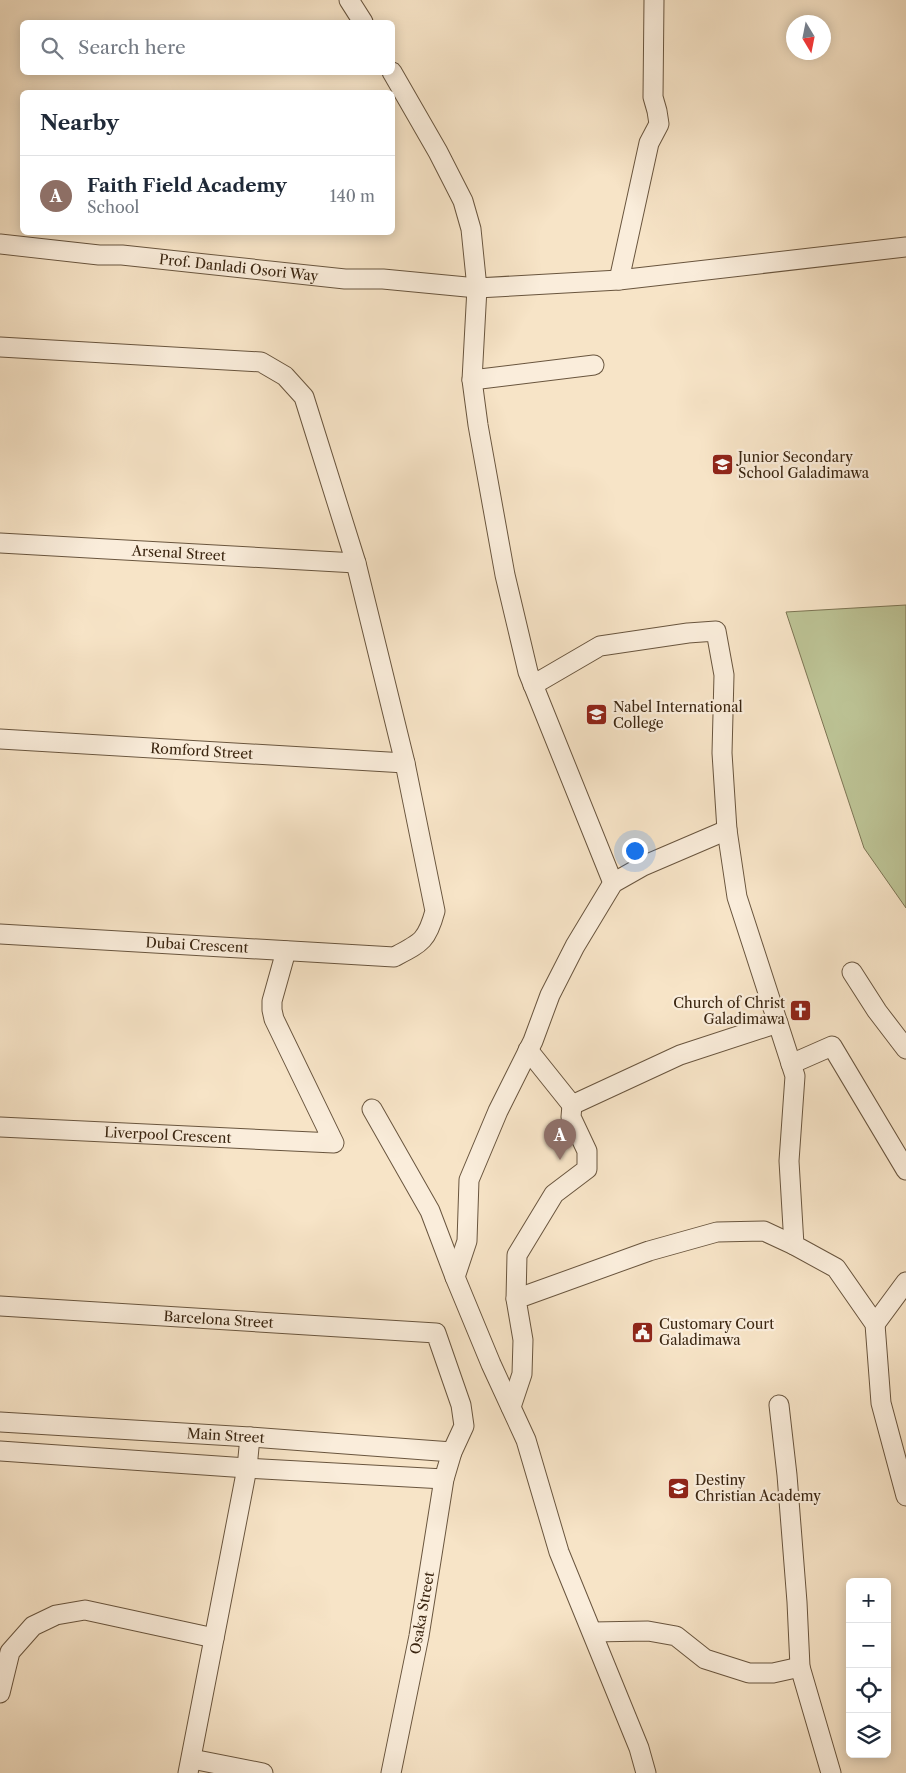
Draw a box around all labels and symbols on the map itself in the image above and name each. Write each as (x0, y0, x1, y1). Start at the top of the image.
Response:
north arrow (786, 15, 831, 60)
street label: Prof. Danladi Osori Way (158, 250, 320, 285)
place label: Junior Secondary School Galadimawa (736, 448, 870, 482)
school or university icon: Junior Secondary School Galadimawa (710, 453, 734, 477)
street label: Arsenal Street (130, 541, 226, 565)
place label: Nabel International College (613, 698, 743, 732)
school or university icon: Nabel International College (585, 703, 609, 727)
street label: Romford Street (150, 739, 254, 763)
your location (622, 838, 648, 864)
street label: Dubai Crescent (145, 933, 249, 957)
place label: Church of Christ Galadimawa (673, 994, 786, 1028)
church icon: Church of Christ Galadimawa (789, 999, 813, 1023)
pin: A (544, 1119, 576, 1160)
street label: Liverpool Crescent (104, 1123, 232, 1147)
street label: Barcelona Street (163, 1307, 274, 1332)
place label: Customary Court Galadimawa (659, 1315, 774, 1349)
public building icon: Customary Court Galadimawa (631, 1320, 655, 1344)
street label: Main Street (186, 1424, 265, 1447)
place label: Destiny Christian Academy (695, 1471, 821, 1505)
school or university icon: Destiny Christian Academy (667, 1476, 691, 1500)
street label: Osaka Street (406, 1570, 438, 1656)

